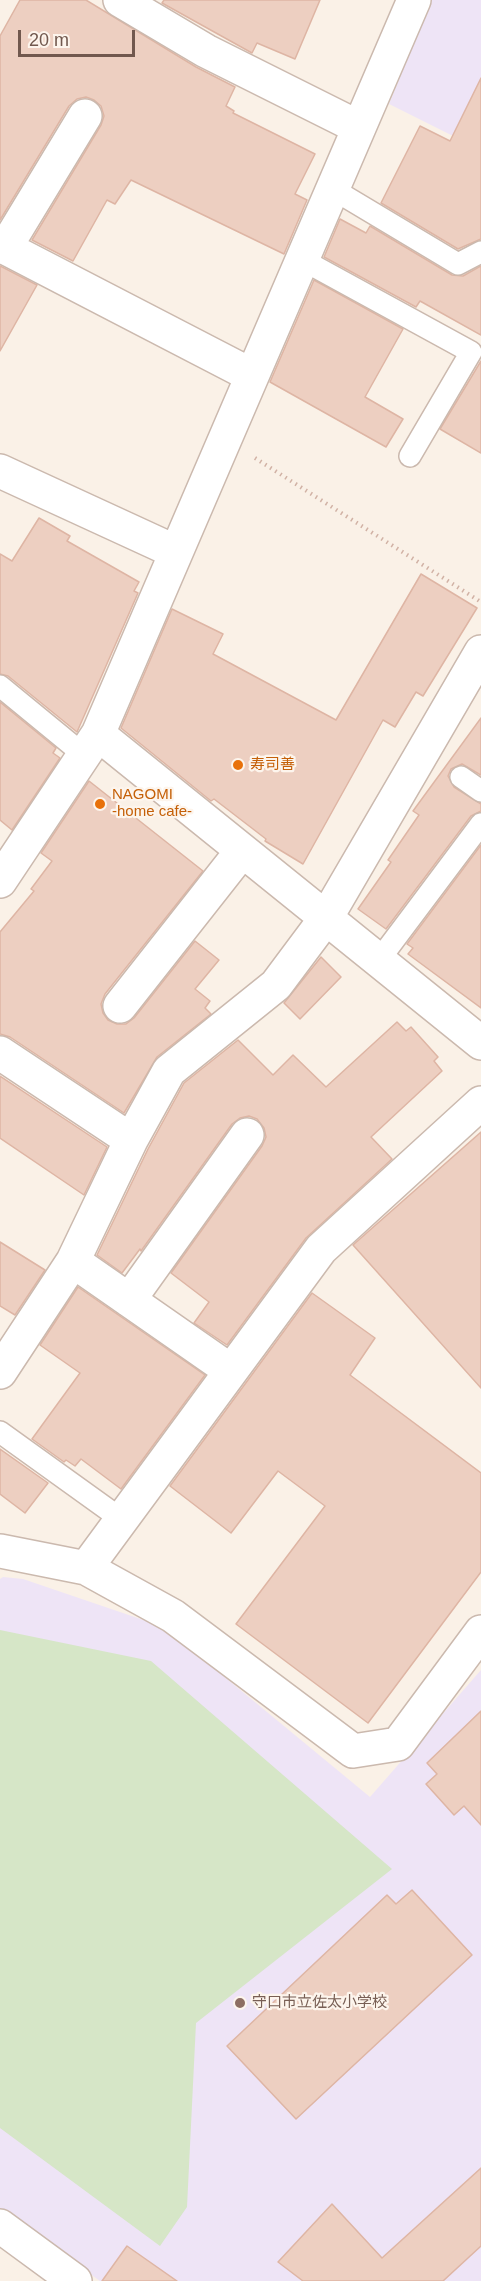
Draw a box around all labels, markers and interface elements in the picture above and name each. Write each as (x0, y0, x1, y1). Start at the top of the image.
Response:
scale bar (21, 18, 138, 56)
text: 20 m (29, 30, 69, 50)
place label: 寿司善 (250, 756, 295, 774)
marker: 寿司善 (231, 758, 245, 772)
place label: NAGOMI -home cafe- (112, 786, 192, 821)
marker: NAGOMI -home cafe- (93, 797, 107, 811)
place label: 守口市立佐太小学校 (252, 1994, 387, 2012)
marker: 守口市立佐太小学校 (233, 1996, 247, 2010)

